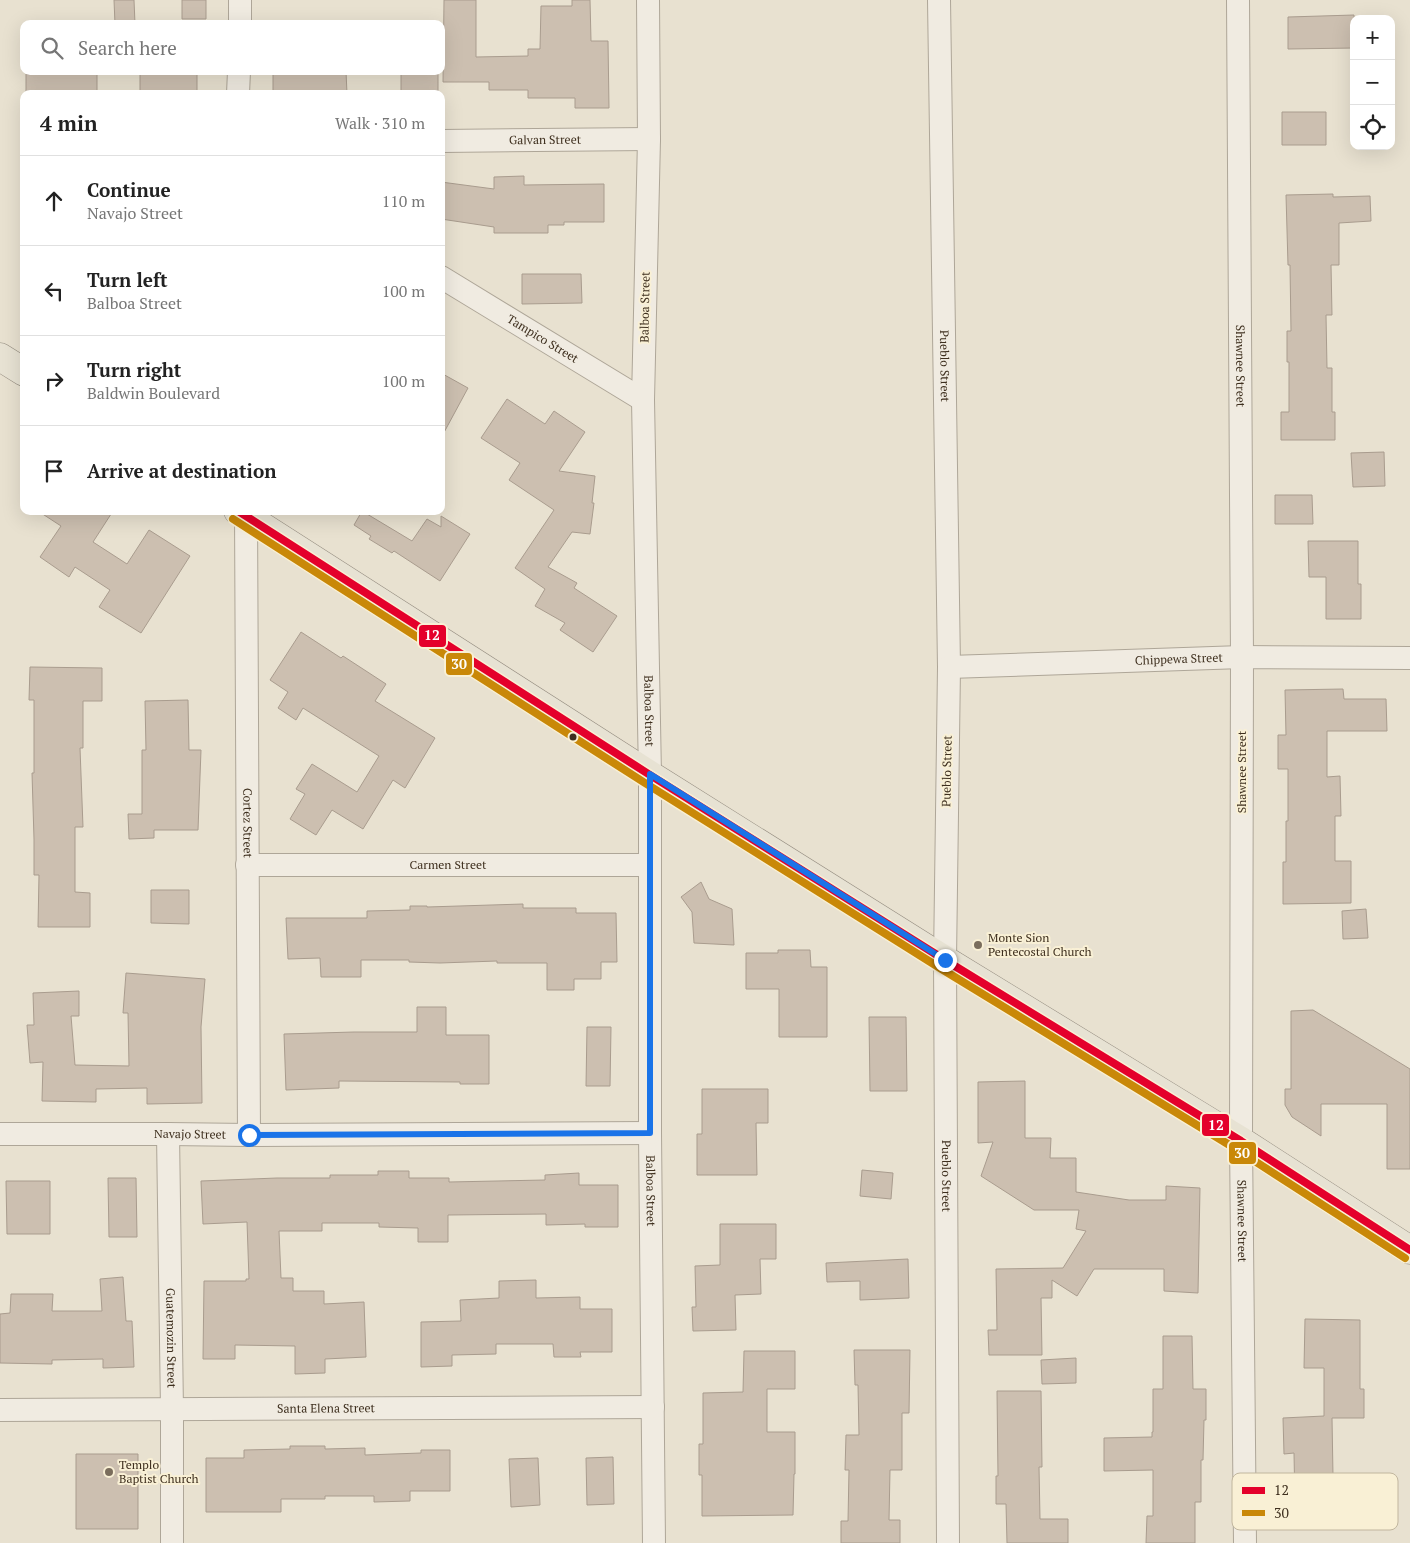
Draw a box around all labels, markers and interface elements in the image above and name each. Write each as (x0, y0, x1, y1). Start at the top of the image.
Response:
map controls (1350, 15, 1395, 150)
button: + (1350, 15, 1395, 60)
search box (20, 20, 445, 75)
icon: search (38, 34, 66, 62)
text: Search here (78, 35, 177, 60)
button: − (1350, 60, 1395, 105)
button: locate (1350, 105, 1395, 150)
text: 4 min (40, 109, 97, 137)
text: Walk · 310 m (335, 112, 425, 134)
street label: Galvan Street (509, 132, 582, 147)
text: Continue (87, 177, 171, 202)
icon: ahead (40, 187, 68, 215)
text: 110 m (382, 190, 425, 212)
text: Navajo Street (87, 202, 183, 224)
text: Turn left (87, 267, 168, 292)
street label: Balboa Street (636, 271, 653, 343)
icon: left (40, 277, 68, 305)
text: 100 m (382, 280, 425, 302)
text: Balboa Street (87, 292, 182, 314)
street label: Tampico Street (504, 311, 582, 366)
street label: Shawnee Street (1233, 325, 1248, 408)
street label: Pueblo Street (937, 330, 953, 403)
text: Turn right (87, 357, 181, 382)
icon: right (40, 367, 68, 395)
text: 100 m (382, 370, 425, 392)
text: Baldwin Boulevard (87, 382, 220, 404)
icon: arrive (40, 457, 68, 485)
text: Arrive at destination (87, 458, 276, 483)
line badge: 12 (418, 624, 447, 648)
text: 12 (424, 625, 440, 644)
street label: Chippewa Street (1135, 650, 1224, 668)
line badge: 30 (445, 652, 473, 676)
text: 30 (451, 654, 467, 673)
street label: Balboa Street (641, 675, 657, 747)
street label: Shawnee Street (1234, 730, 1249, 813)
unlabelled marker (568, 732, 578, 742)
street label: Pueblo Street (938, 734, 955, 807)
street label: Cortez Street (240, 788, 256, 859)
street label: Carmen Street (410, 857, 487, 872)
place label: Monte Sion Pentecostal Church (988, 930, 1092, 959)
marker: Monte Sion Pentecostal Church (972, 939, 984, 951)
route end (934, 949, 957, 972)
line badge: 12 (1201, 1113, 1230, 1137)
text: 12 (1208, 1115, 1224, 1134)
route start (238, 1124, 261, 1147)
street label: Navajo Street (154, 1126, 227, 1142)
street label: Pueblo Street (939, 1140, 954, 1212)
line badge: 30 (1228, 1141, 1257, 1165)
text: 30 (1234, 1143, 1250, 1162)
street label: Balboa Street (643, 1155, 659, 1227)
street label: Shawnee Street (1234, 1180, 1250, 1263)
street label: Guatemozin Street (163, 1288, 180, 1389)
street label: Santa Elena Street (277, 1400, 376, 1416)
place label: Templo Baptist Church (119, 1457, 199, 1486)
marker: Templo Baptist Church (103, 1466, 115, 1478)
legend (1232, 1473, 1398, 1530)
text: 12 (1274, 1480, 1289, 1499)
text: 30 (1274, 1503, 1289, 1522)

